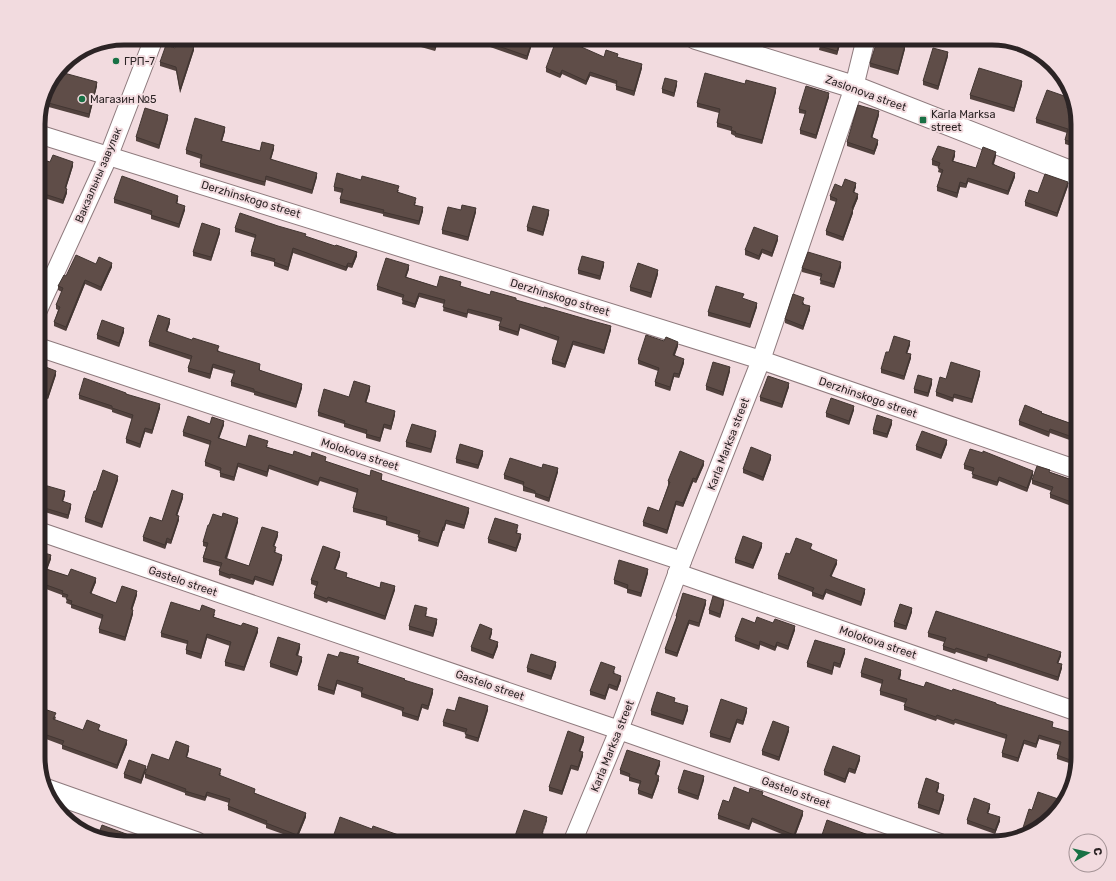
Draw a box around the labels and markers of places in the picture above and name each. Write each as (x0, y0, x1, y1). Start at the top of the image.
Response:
place label: ГРП-7 (124, 55, 155, 68)
marker: ГРП-7 (111, 56, 121, 66)
place label: Магазин №5 (90, 93, 157, 106)
marker: Магазин №5 (77, 94, 87, 104)
place label: Karla Marksa street (931, 108, 995, 134)
marker: Karla Marksa street (918, 115, 928, 125)

